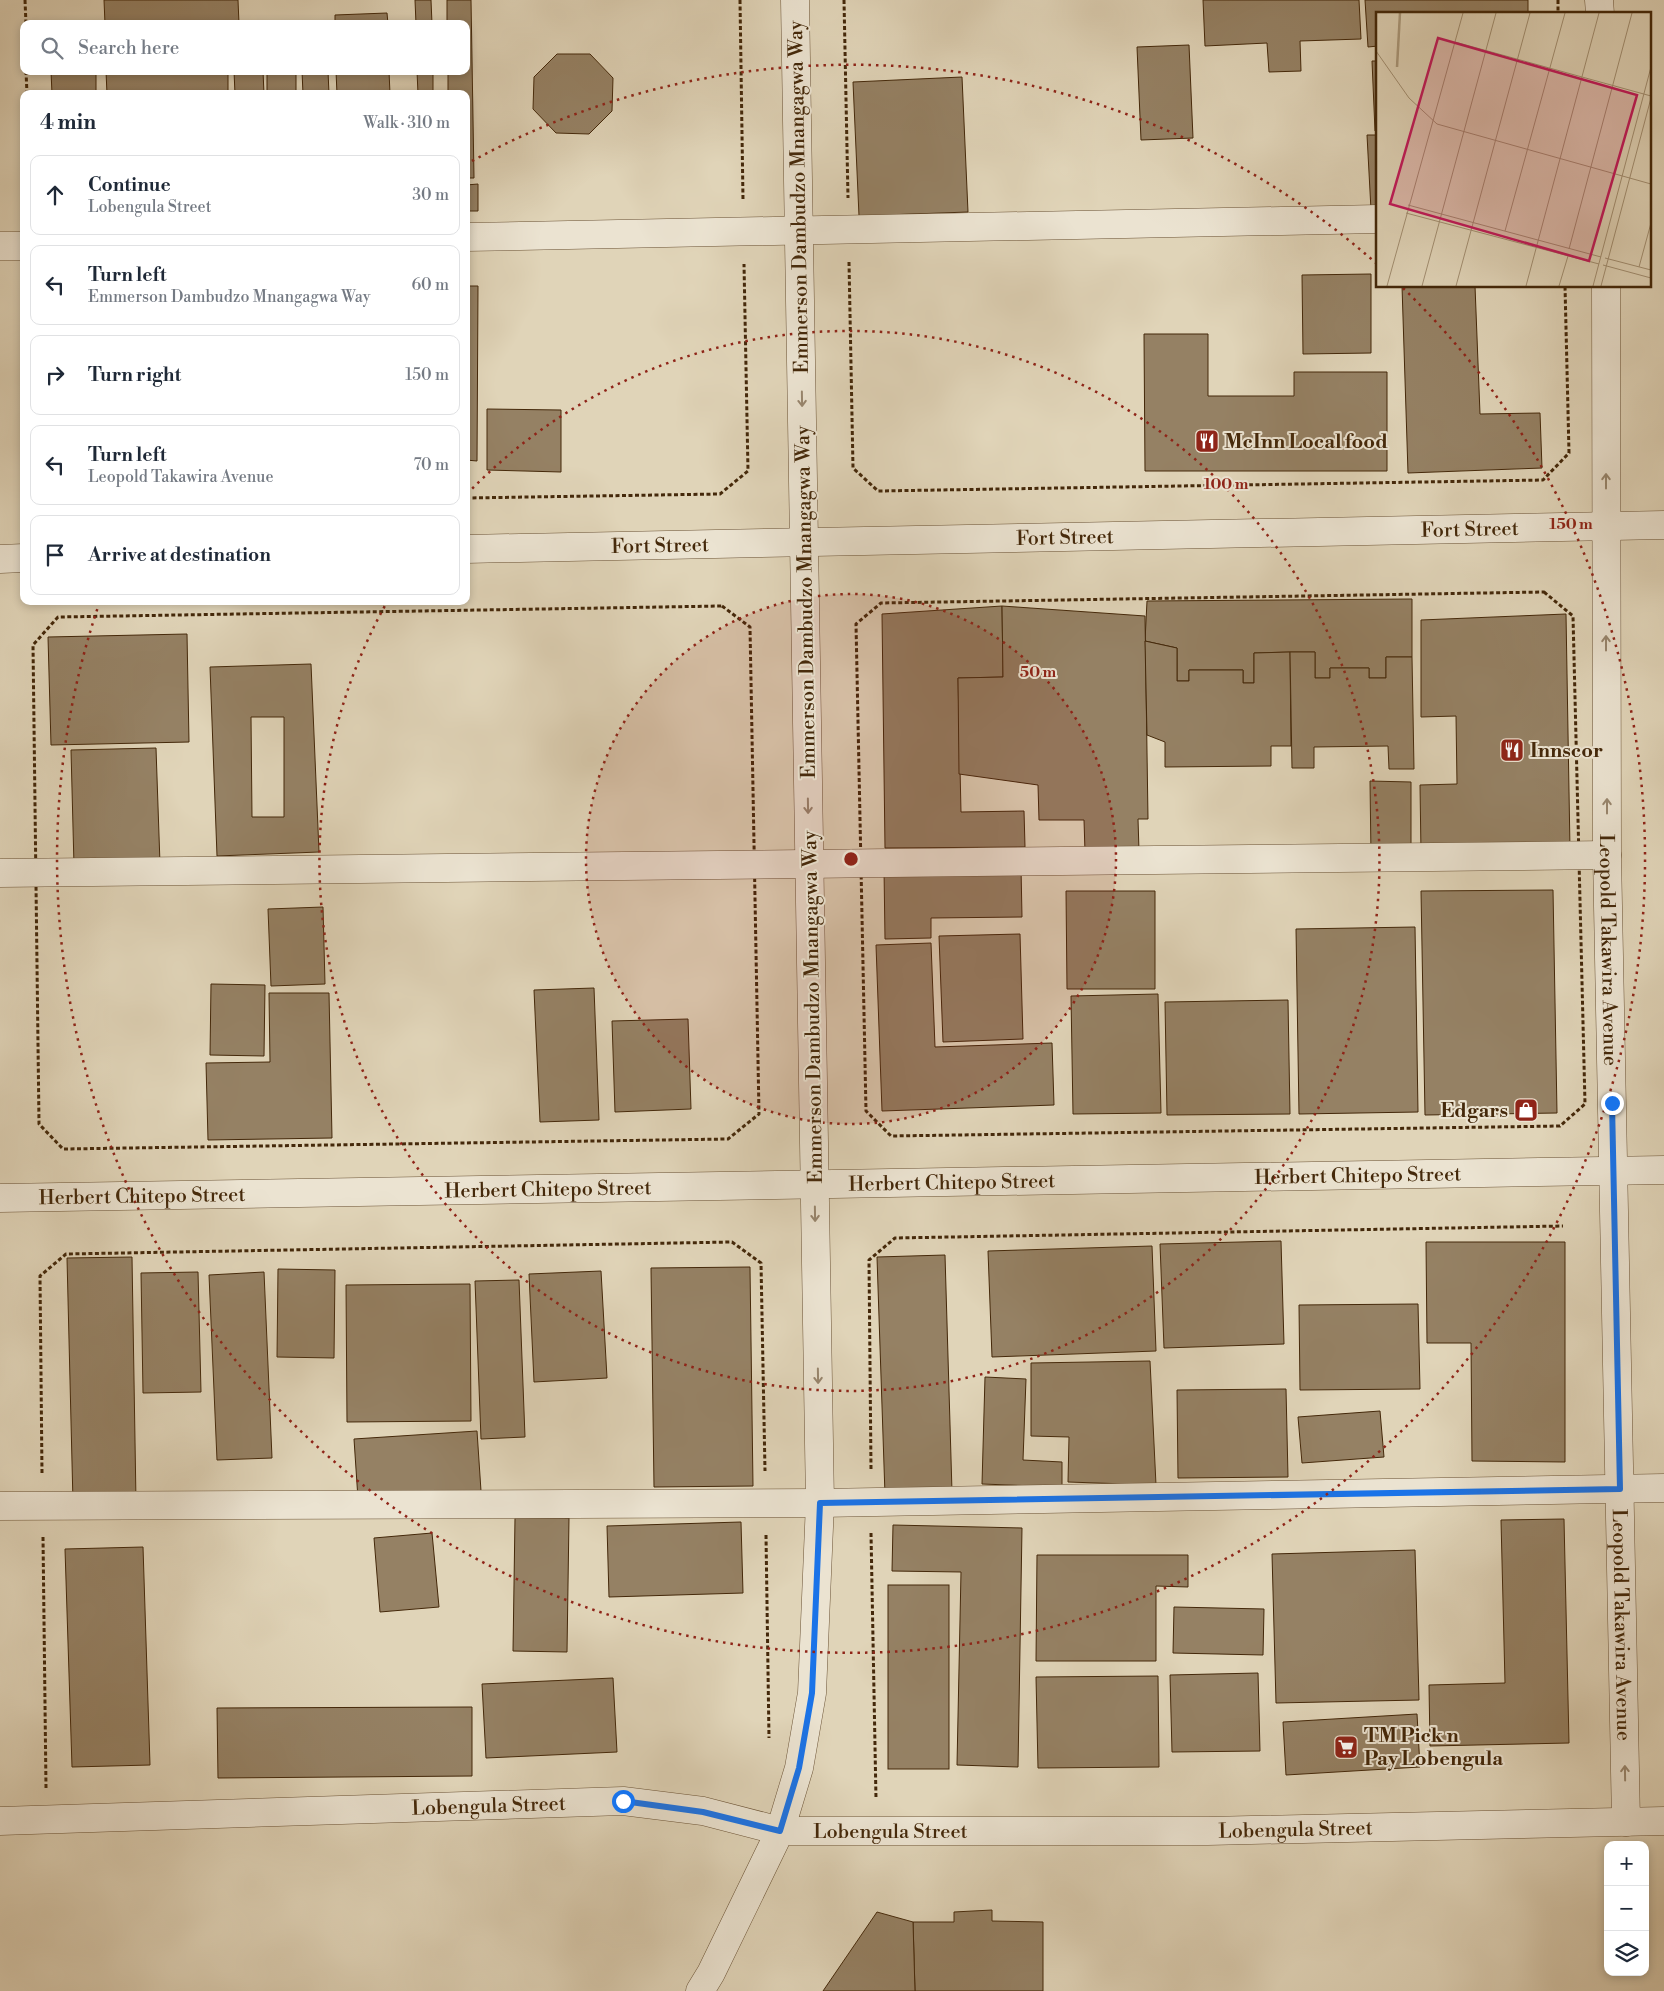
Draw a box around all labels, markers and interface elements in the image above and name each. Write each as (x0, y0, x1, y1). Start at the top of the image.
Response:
inset map (1376, 12, 1652, 288)
search box (20, 20, 470, 75)
street label: Emmerson Dambudzo Mnangagwa Way (784, 20, 815, 374)
icon: search (38, 34, 66, 62)
text: Search here (78, 36, 179, 60)
text: 4 min (40, 110, 96, 136)
text: Walk · 310 m (363, 113, 450, 133)
text: Continue (88, 173, 171, 197)
icon: ahead (41, 181, 69, 209)
text: 30 m (412, 185, 449, 205)
text: Lobengula Street (88, 197, 211, 217)
text: Turn left (88, 263, 167, 287)
icon: left (41, 271, 69, 299)
text: 60 m (411, 275, 449, 295)
text: Emmerson Dambudzo Mnangagwa Way (88, 287, 370, 307)
icon: right (41, 361, 69, 389)
text: Turn right (88, 363, 181, 387)
text: 150 m (405, 365, 449, 385)
one-way arrow (797, 390, 806, 406)
street label: Emmerson Dambudzo Mnangagwa Way (791, 425, 822, 779)
restaurant icon: McInn Local food (1194, 428, 1220, 454)
place label: McInn Local food (1224, 430, 1388, 455)
text: Turn left (88, 443, 167, 467)
icon: left (41, 451, 69, 479)
text: 70 m (413, 455, 449, 475)
text: Leopold Takawira Avenue (88, 467, 274, 487)
one-way arrow (1601, 473, 1611, 490)
text: 100 m (1204, 475, 1249, 494)
text: 150 m (1549, 515, 1593, 534)
street label: Fort Street (1421, 517, 1519, 544)
street label: Fort Street (1016, 525, 1114, 552)
street label: Fort Street (611, 533, 709, 560)
icon: arrive (41, 541, 69, 569)
text: Arrive at destination (88, 543, 271, 567)
one-way arrow (1601, 636, 1611, 652)
text: 50 m (1020, 663, 1056, 682)
restaurant icon: Innscor (1499, 737, 1525, 763)
place label: Innscor (1530, 739, 1603, 764)
one-way arrow (804, 798, 813, 814)
one-way arrow (1602, 798, 1612, 814)
street label: Emmerson Dambudzo Mnangagwa Way (798, 830, 829, 1184)
street label: Leopold Takawira Avenue (1593, 834, 1622, 1066)
centre of rings (842, 850, 860, 868)
route end (1601, 1092, 1624, 1115)
shop icon: Edgars (1513, 1097, 1539, 1123)
place label: Edgars (1440, 1099, 1508, 1124)
street label: Herbert Chitepo Street (1254, 1162, 1462, 1191)
street label: Herbert Chitepo Street (848, 1169, 1056, 1198)
street label: Herbert Chitepo Street (444, 1176, 652, 1205)
street label: Herbert Chitepo Street (38, 1183, 246, 1211)
one-way arrow (810, 1205, 820, 1221)
one-way arrow (813, 1368, 823, 1384)
street label: Leopold Takawira Avenue (1606, 1509, 1635, 1741)
place label: TM Pick n Pay Lobengula (1364, 1724, 1503, 1772)
supermarket icon: TM Pick n Pay Lobengula (1333, 1734, 1359, 1760)
one-way arrow (1620, 1766, 1630, 1782)
route start (612, 1790, 635, 1813)
street label: Lobengula Street (411, 1792, 566, 1822)
street label: Lobengula Street (1218, 1816, 1373, 1845)
street label: Lobengula Street (813, 1820, 968, 1845)
map controls (1604, 1841, 1649, 1976)
button: + (1604, 1841, 1649, 1886)
button: − (1604, 1886, 1649, 1931)
button: layers (1604, 1931, 1649, 1976)

